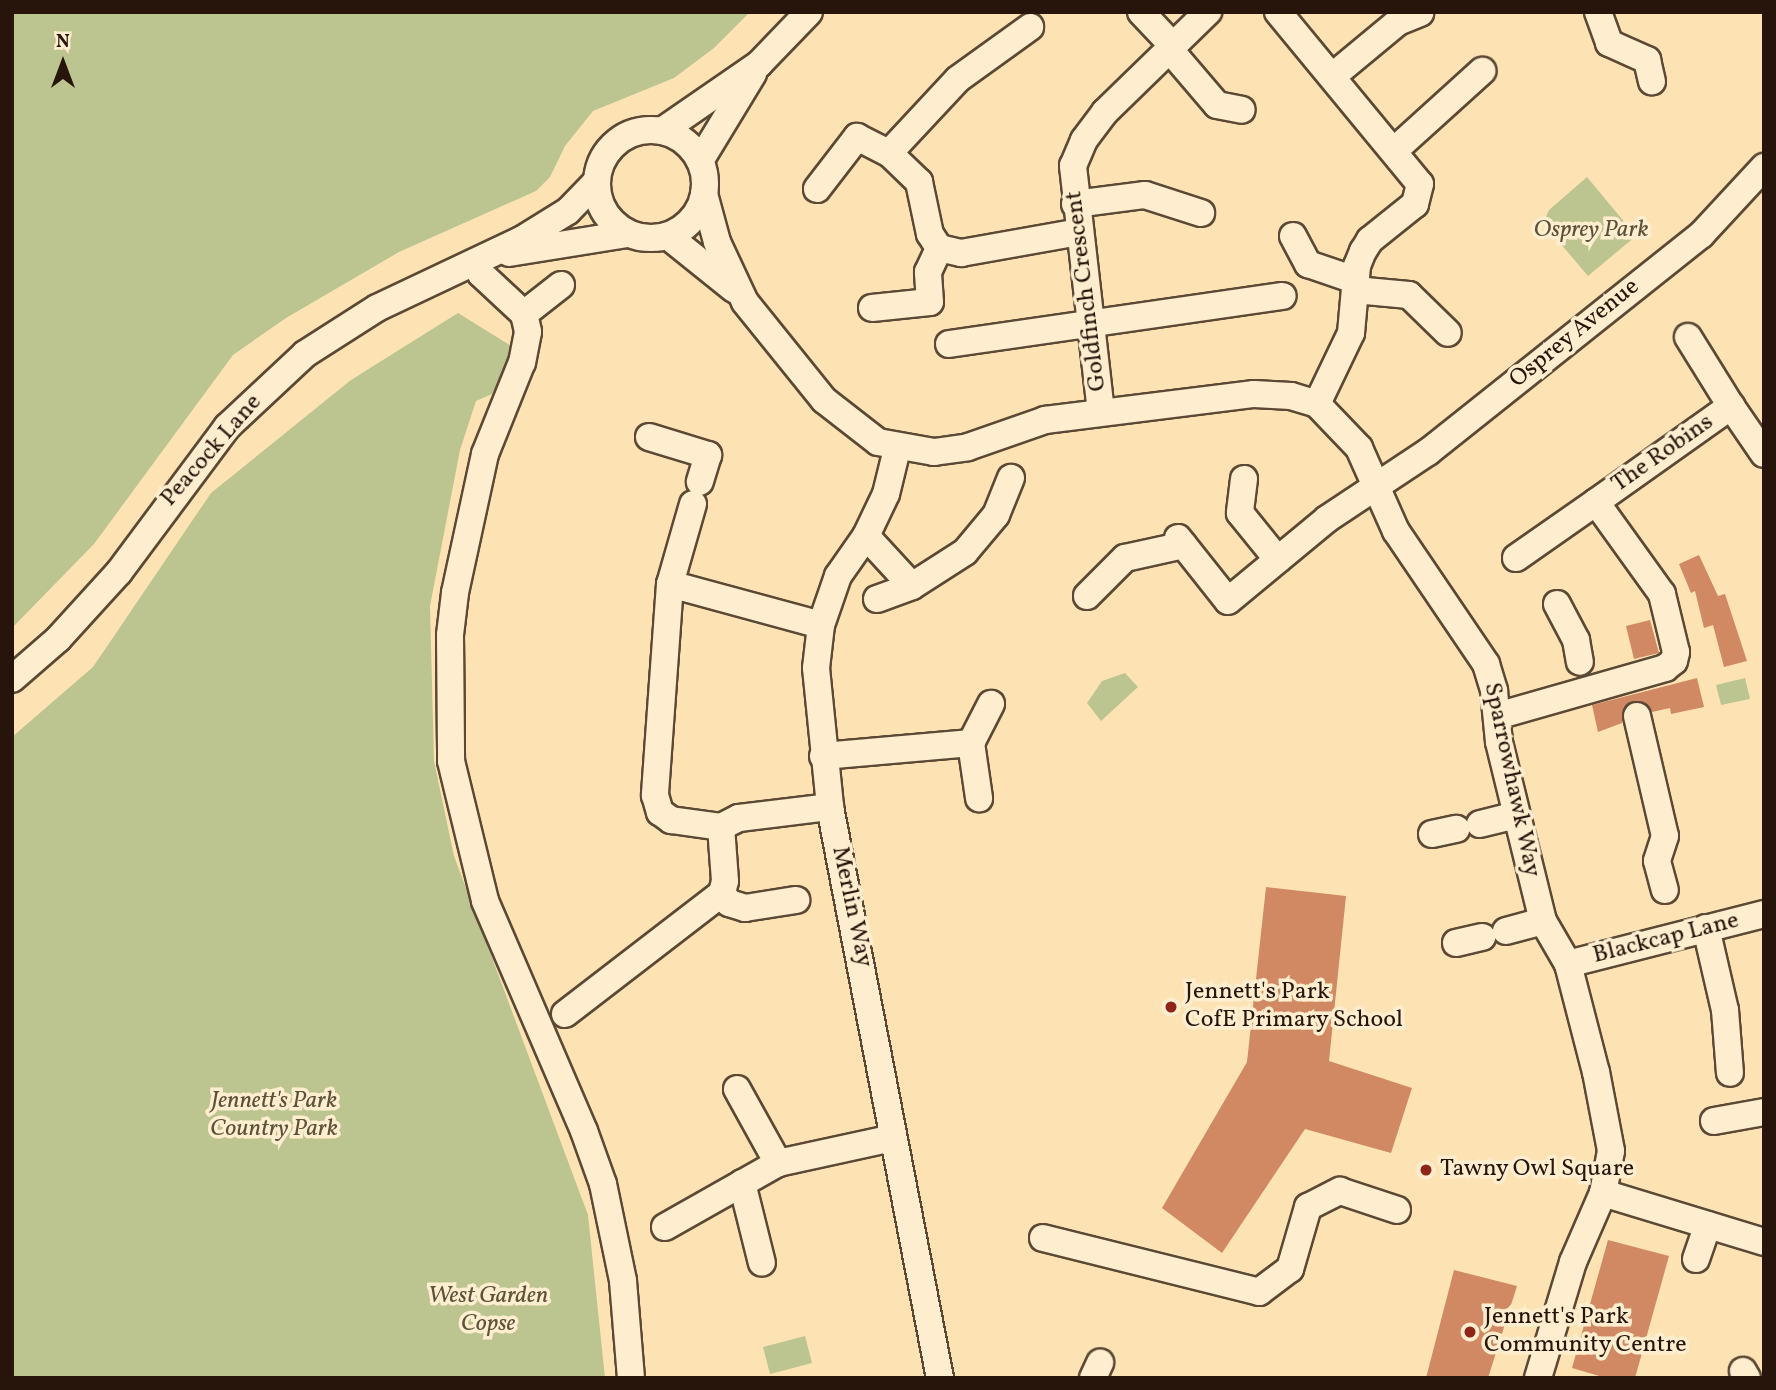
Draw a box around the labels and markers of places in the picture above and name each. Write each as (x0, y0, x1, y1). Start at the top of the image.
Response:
place label: Jennett's Park CofE Primary School (1185, 979, 1404, 1035)
marker: Jennett's Park CofE Primary School (1163, 999, 1179, 1015)
place label: Tawny Owl Square (1440, 1156, 1635, 1184)
marker: Tawny Owl Square (1418, 1162, 1434, 1178)
place label: Jennett's Park Community Centre (1484, 1304, 1687, 1360)
marker: Jennett's Park Community Centre (1462, 1324, 1478, 1340)

